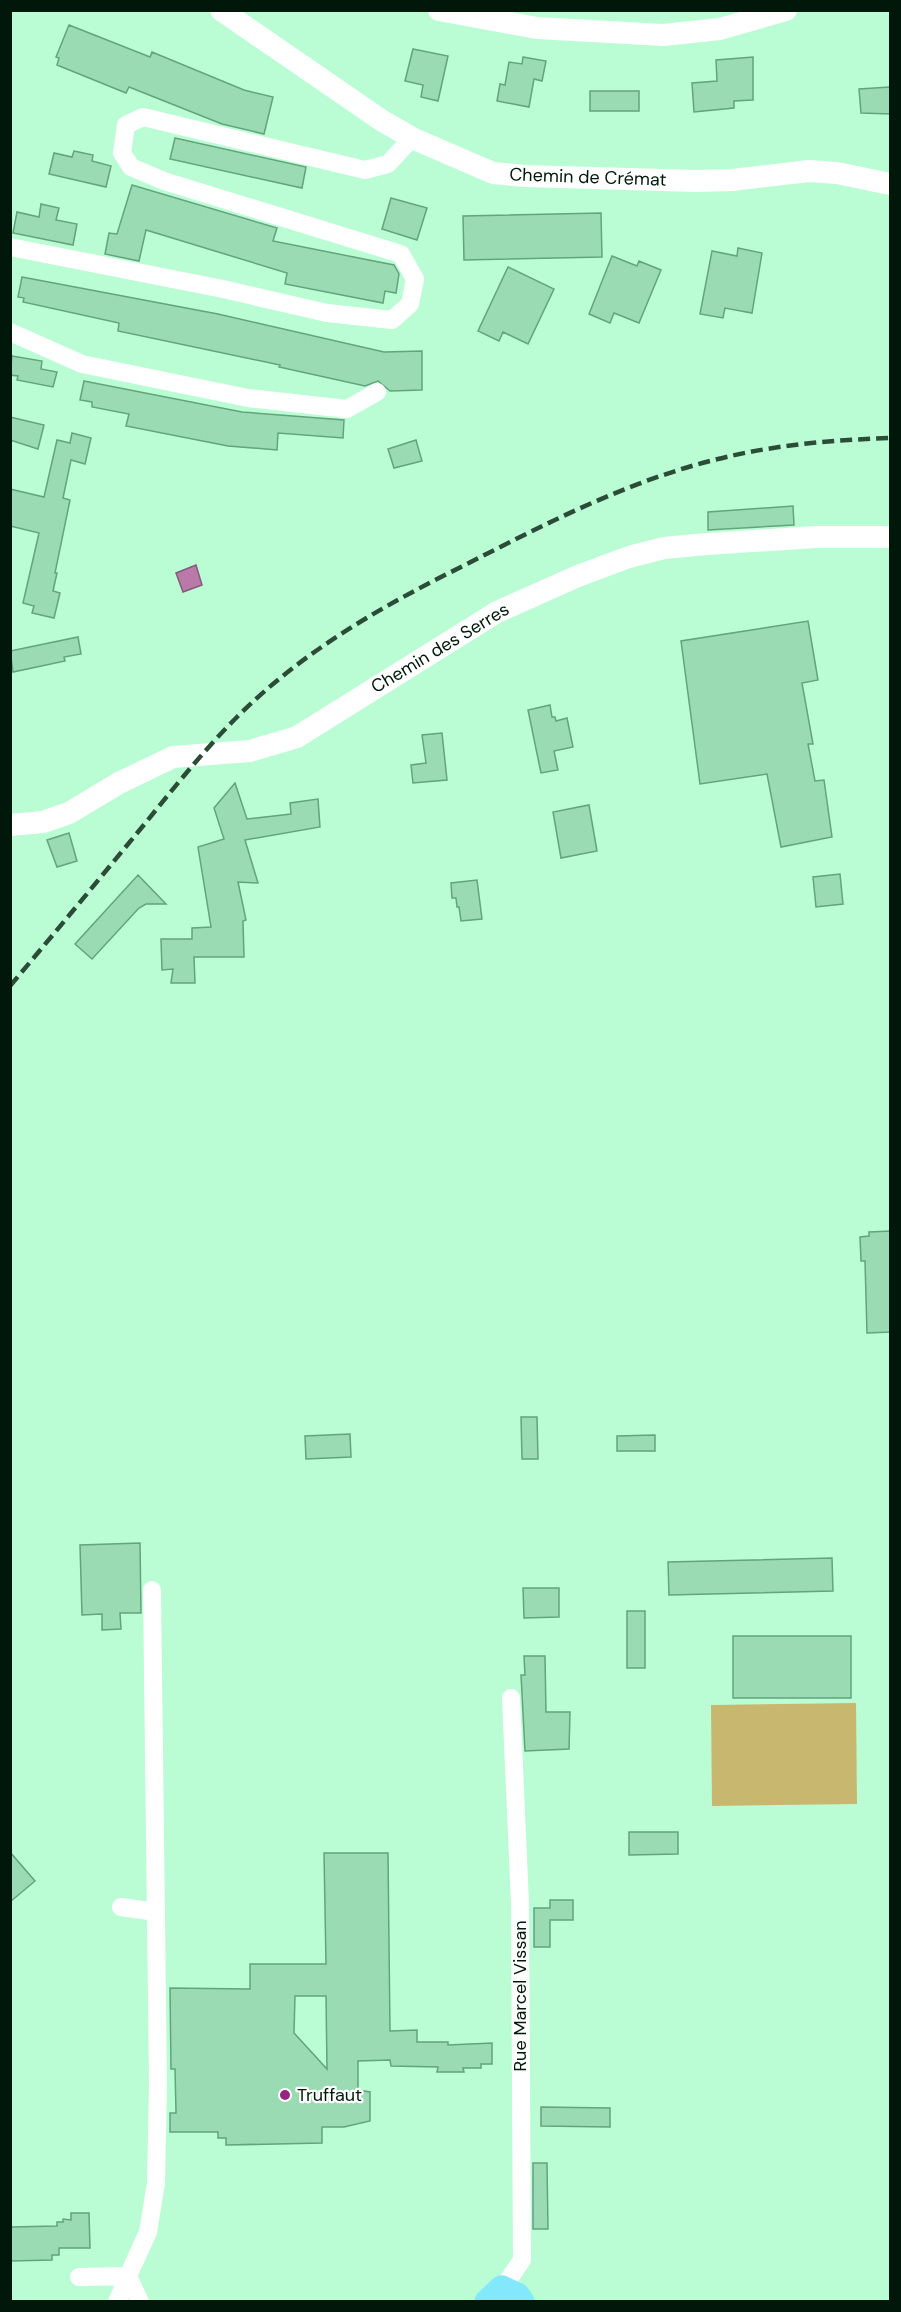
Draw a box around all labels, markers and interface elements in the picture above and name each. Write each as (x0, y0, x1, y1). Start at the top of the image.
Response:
street label: Chemin de Crémat (509, 162, 667, 192)
street label: Chemin des Serres (366, 597, 514, 699)
street label: Rue Marcel Vissan (508, 1920, 532, 2072)
place label: Truffaut (297, 2083, 362, 2107)
marker: Truffaut (278, 2088, 292, 2102)

